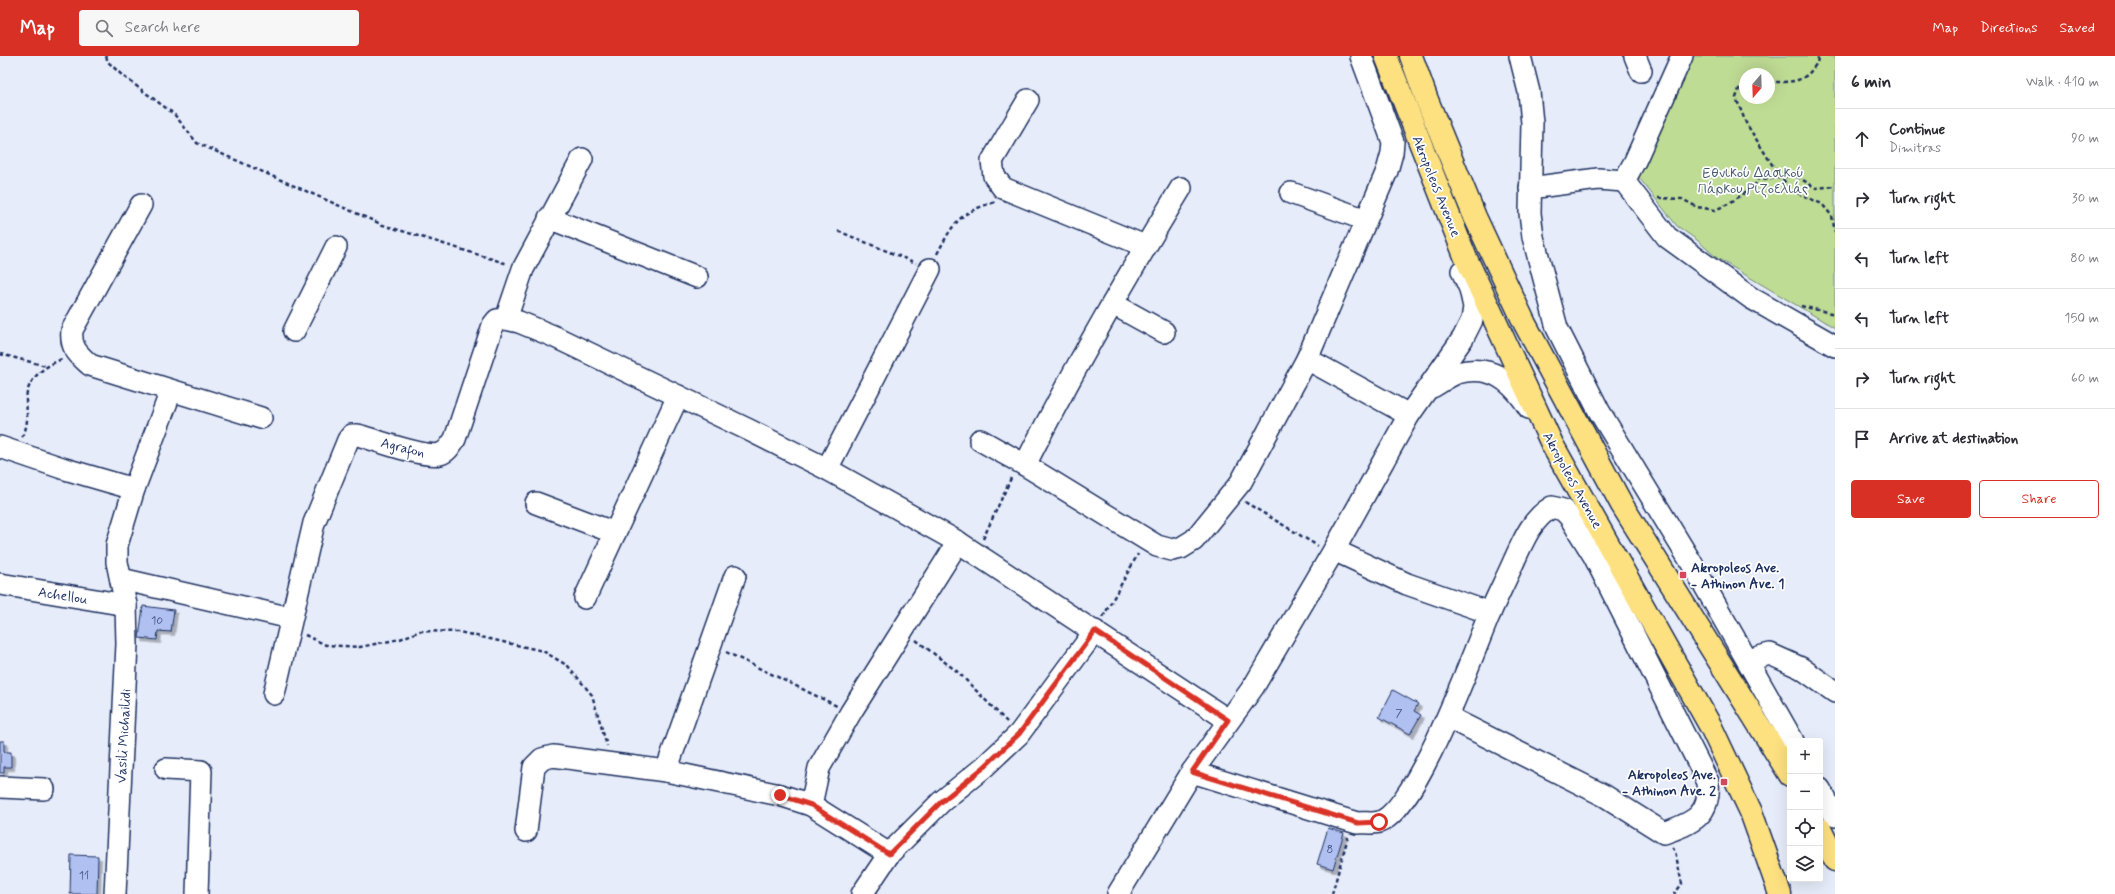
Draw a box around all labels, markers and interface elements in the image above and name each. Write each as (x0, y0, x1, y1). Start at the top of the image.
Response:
search box (79, 10, 359, 46)
text: Map (20, 16, 55, 41)
icon: search (93, 17, 115, 39)
text: Search here (125, 18, 200, 38)
text: Map (1932, 19, 1958, 37)
text: Directions (1980, 19, 2038, 37)
text: Saved (2060, 19, 2095, 37)
north arrow (1739, 68, 1775, 104)
text: 6 min (1851, 71, 1891, 93)
text: Walk · 410 m (2026, 74, 2099, 91)
text: Continue (1889, 120, 1945, 140)
icon: ahead (1851, 128, 1873, 150)
text: 90 m (2071, 130, 2099, 147)
street label: Akropoleos Avenue (1408, 133, 1465, 240)
text: Dimitras (1889, 140, 1941, 157)
park label: Εθνικού Δασικού Πάρκου Ριζοελιάς (1698, 164, 1808, 198)
icon: right (1851, 188, 1873, 210)
text: Turn right (1889, 189, 1956, 209)
text: 30 m (2072, 190, 2099, 207)
icon: left (1851, 248, 1873, 270)
text: Turn left (1889, 249, 1949, 269)
text: 80 m (2070, 250, 2099, 267)
icon: left (1851, 308, 1873, 330)
text: Turn left (1889, 309, 1949, 329)
text: 150 m (2065, 310, 2099, 327)
icon: right (1851, 368, 1873, 390)
text: Turn right (1889, 369, 1956, 389)
text: 60 m (2071, 370, 2099, 387)
icon: arrive (1851, 428, 1873, 450)
street label: Akropoleos Avenue (1538, 429, 1606, 532)
text: Arrive at destination (1889, 429, 2018, 449)
street label: Agrafon (378, 434, 427, 464)
button: Save (1851, 480, 1971, 518)
button: Share (1979, 480, 2099, 518)
place label: Akropoleos Ave. - Athinon Ave. 1 (1691, 559, 1784, 593)
marker: Akropoleos Ave. - Athinon Ave. 1 (1678, 570, 1688, 580)
street label: Achellou (37, 583, 89, 609)
house number: 10 (151, 613, 163, 629)
street label: Vasili Michailidi (113, 688, 135, 784)
house number: 7 (1395, 706, 1403, 722)
map controls (1787, 738, 1823, 882)
button: + (1787, 738, 1823, 774)
place label: Akropoleos Ave. - Athinon Ave. 2 (1622, 766, 1716, 800)
button: − (1787, 774, 1823, 810)
marker: Akropoleos Ave. - Athinon Ave. 2 (1719, 777, 1729, 787)
route end (771, 786, 789, 804)
button: locate (1787, 810, 1823, 846)
route start (1370, 813, 1388, 831)
house number: 8 (1327, 842, 1333, 858)
button: layers (1787, 846, 1823, 882)
house number: 11 (79, 868, 89, 884)

